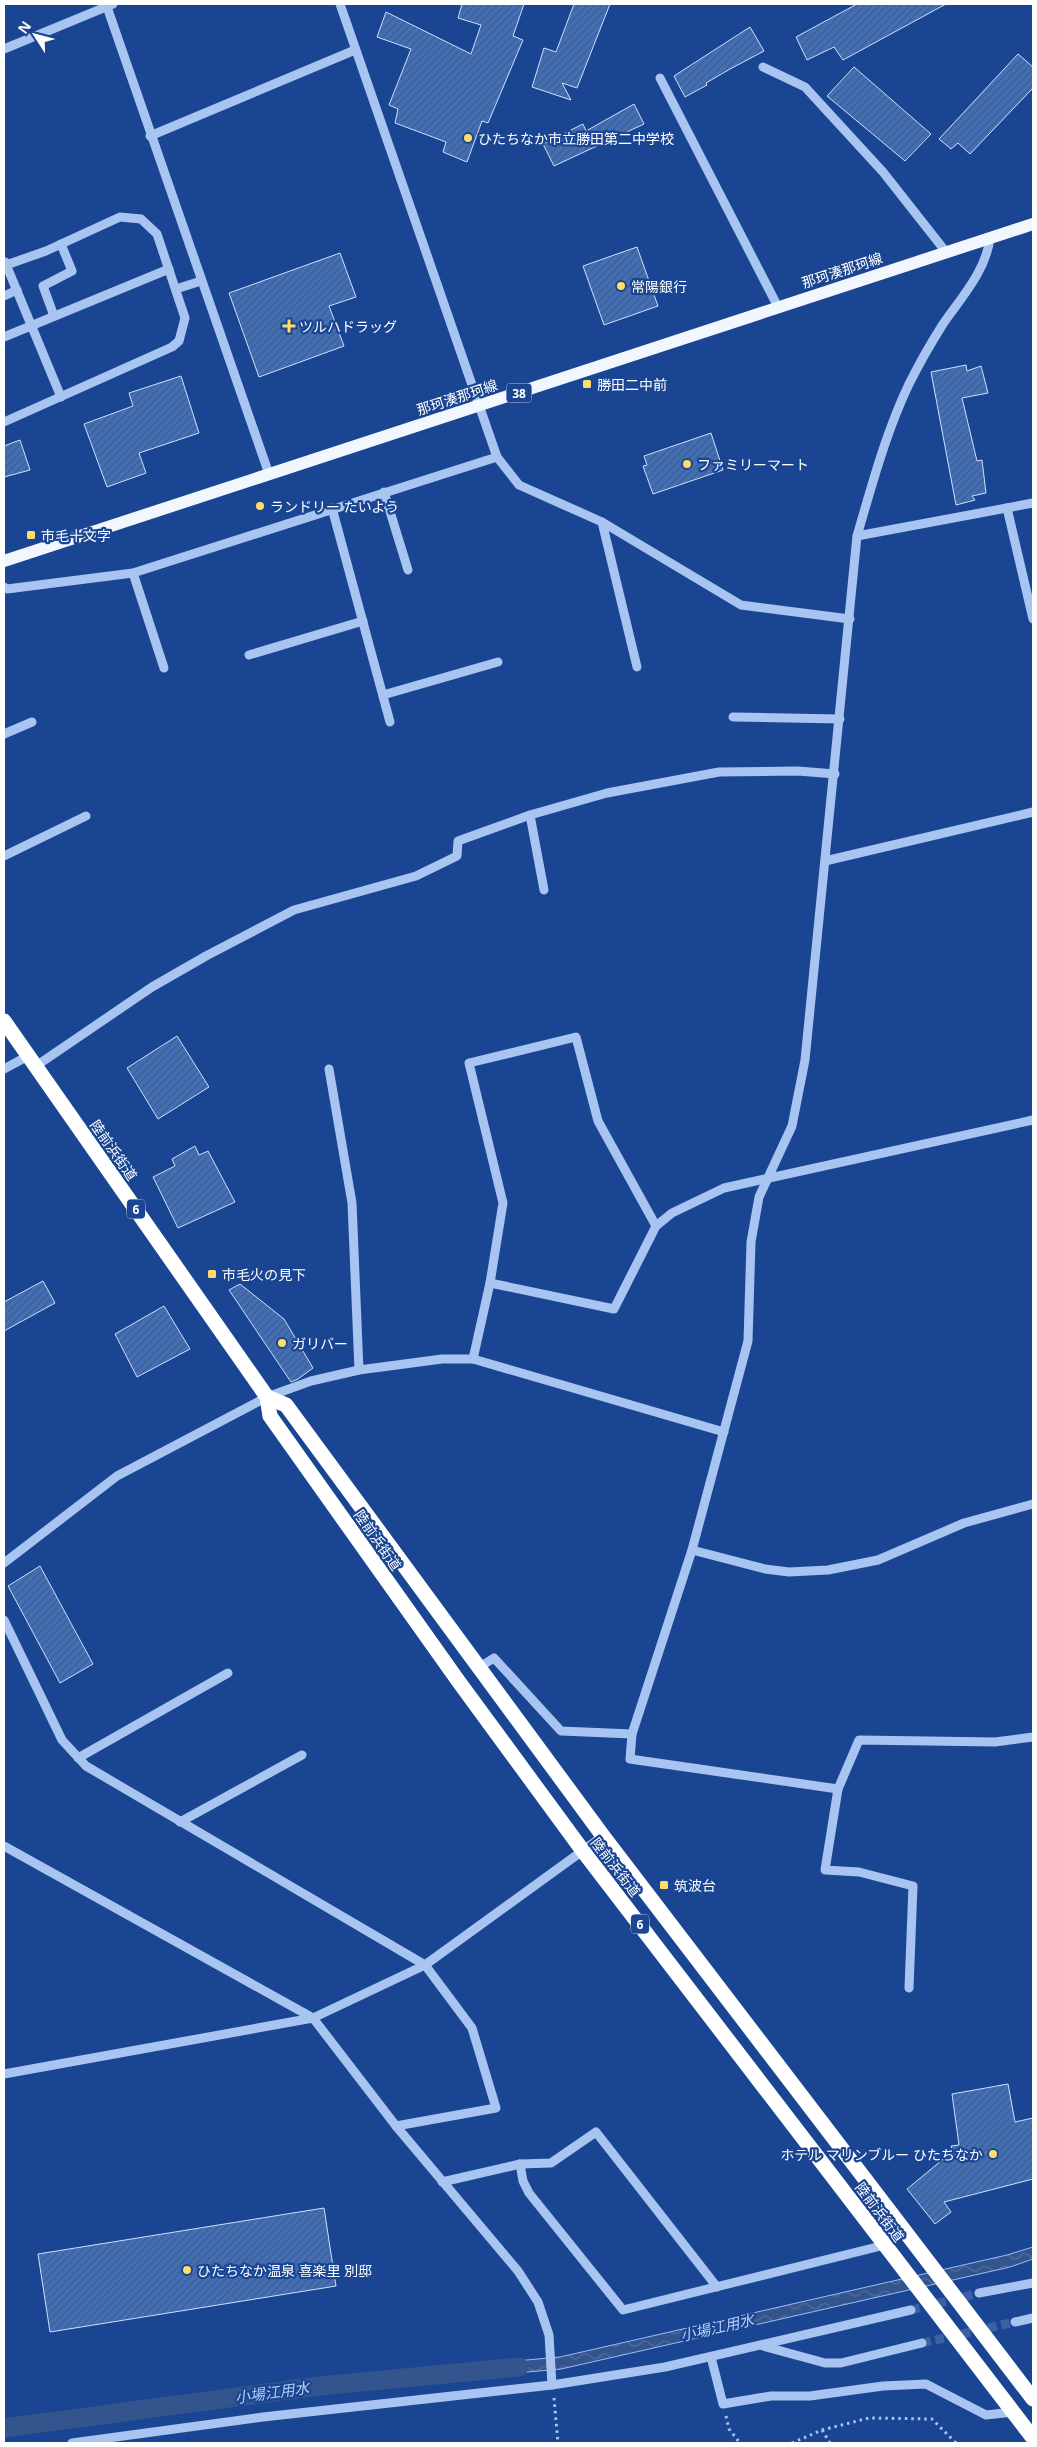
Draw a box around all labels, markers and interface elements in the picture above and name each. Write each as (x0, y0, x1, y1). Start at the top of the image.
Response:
north arrow (10, 10, 60, 60)
text: N (13, 17, 35, 37)
place label: ひたちなか市立勝田第二中学校 (478, 129, 674, 148)
marker: ひたちなか市立勝田第二中学校 (462, 132, 474, 144)
street label: 那珂湊那珂線 (799, 248, 885, 292)
place label: 常陽銀行 (631, 277, 687, 296)
marker: 常陽銀行 (615, 280, 627, 292)
place label: ツルハドラッグ (299, 317, 397, 336)
marker: ツルハドラッグ (283, 320, 295, 332)
street label: 那珂湊那珂線 (414, 375, 500, 419)
place label: 勝田二中前 (597, 375, 667, 394)
marker: 勝田二中前 (581, 378, 593, 390)
road number: 38 (506, 383, 532, 402)
place label: ファミリーマート (697, 455, 809, 474)
marker: ファミリーマート (681, 458, 693, 470)
place label: ランドリー たいよう (270, 497, 399, 516)
marker: ランドリー たいよう (254, 500, 266, 512)
place label: 市毛十文字 (41, 526, 111, 545)
marker: 市毛十文字 (25, 529, 37, 541)
street label: 陸前浜街道 (86, 1116, 142, 1184)
road number: 6 (127, 1200, 145, 1218)
place label: 市毛火の見下 (222, 1265, 306, 1284)
marker: 市毛火の見下 (206, 1268, 218, 1280)
place label: ガリバー (292, 1334, 348, 1353)
marker: ガリバー (276, 1337, 288, 1349)
street label: 陸前浜街道 (350, 1506, 406, 1574)
street label: 陸前浜街道 (587, 1834, 645, 1900)
place label: 筑波台 (674, 1876, 716, 1895)
marker: 筑波台 (658, 1879, 670, 1891)
road number: 6 (631, 1915, 649, 1934)
place label: ホテル マリンブルー ひたちなか (780, 2145, 983, 2164)
marker: ホテル マリンブルー ひたちなか (987, 2148, 999, 2160)
street label: 陸前浜街道 (851, 2178, 909, 2246)
place label: ひたちなか温泉 喜楽里 別邸 (197, 2261, 372, 2280)
marker: ひたちなか温泉 喜楽里 別邸 (181, 2264, 193, 2276)
water label: 小場江用水 (678, 2308, 758, 2345)
water label: 小場江用水 (233, 2377, 313, 2407)

